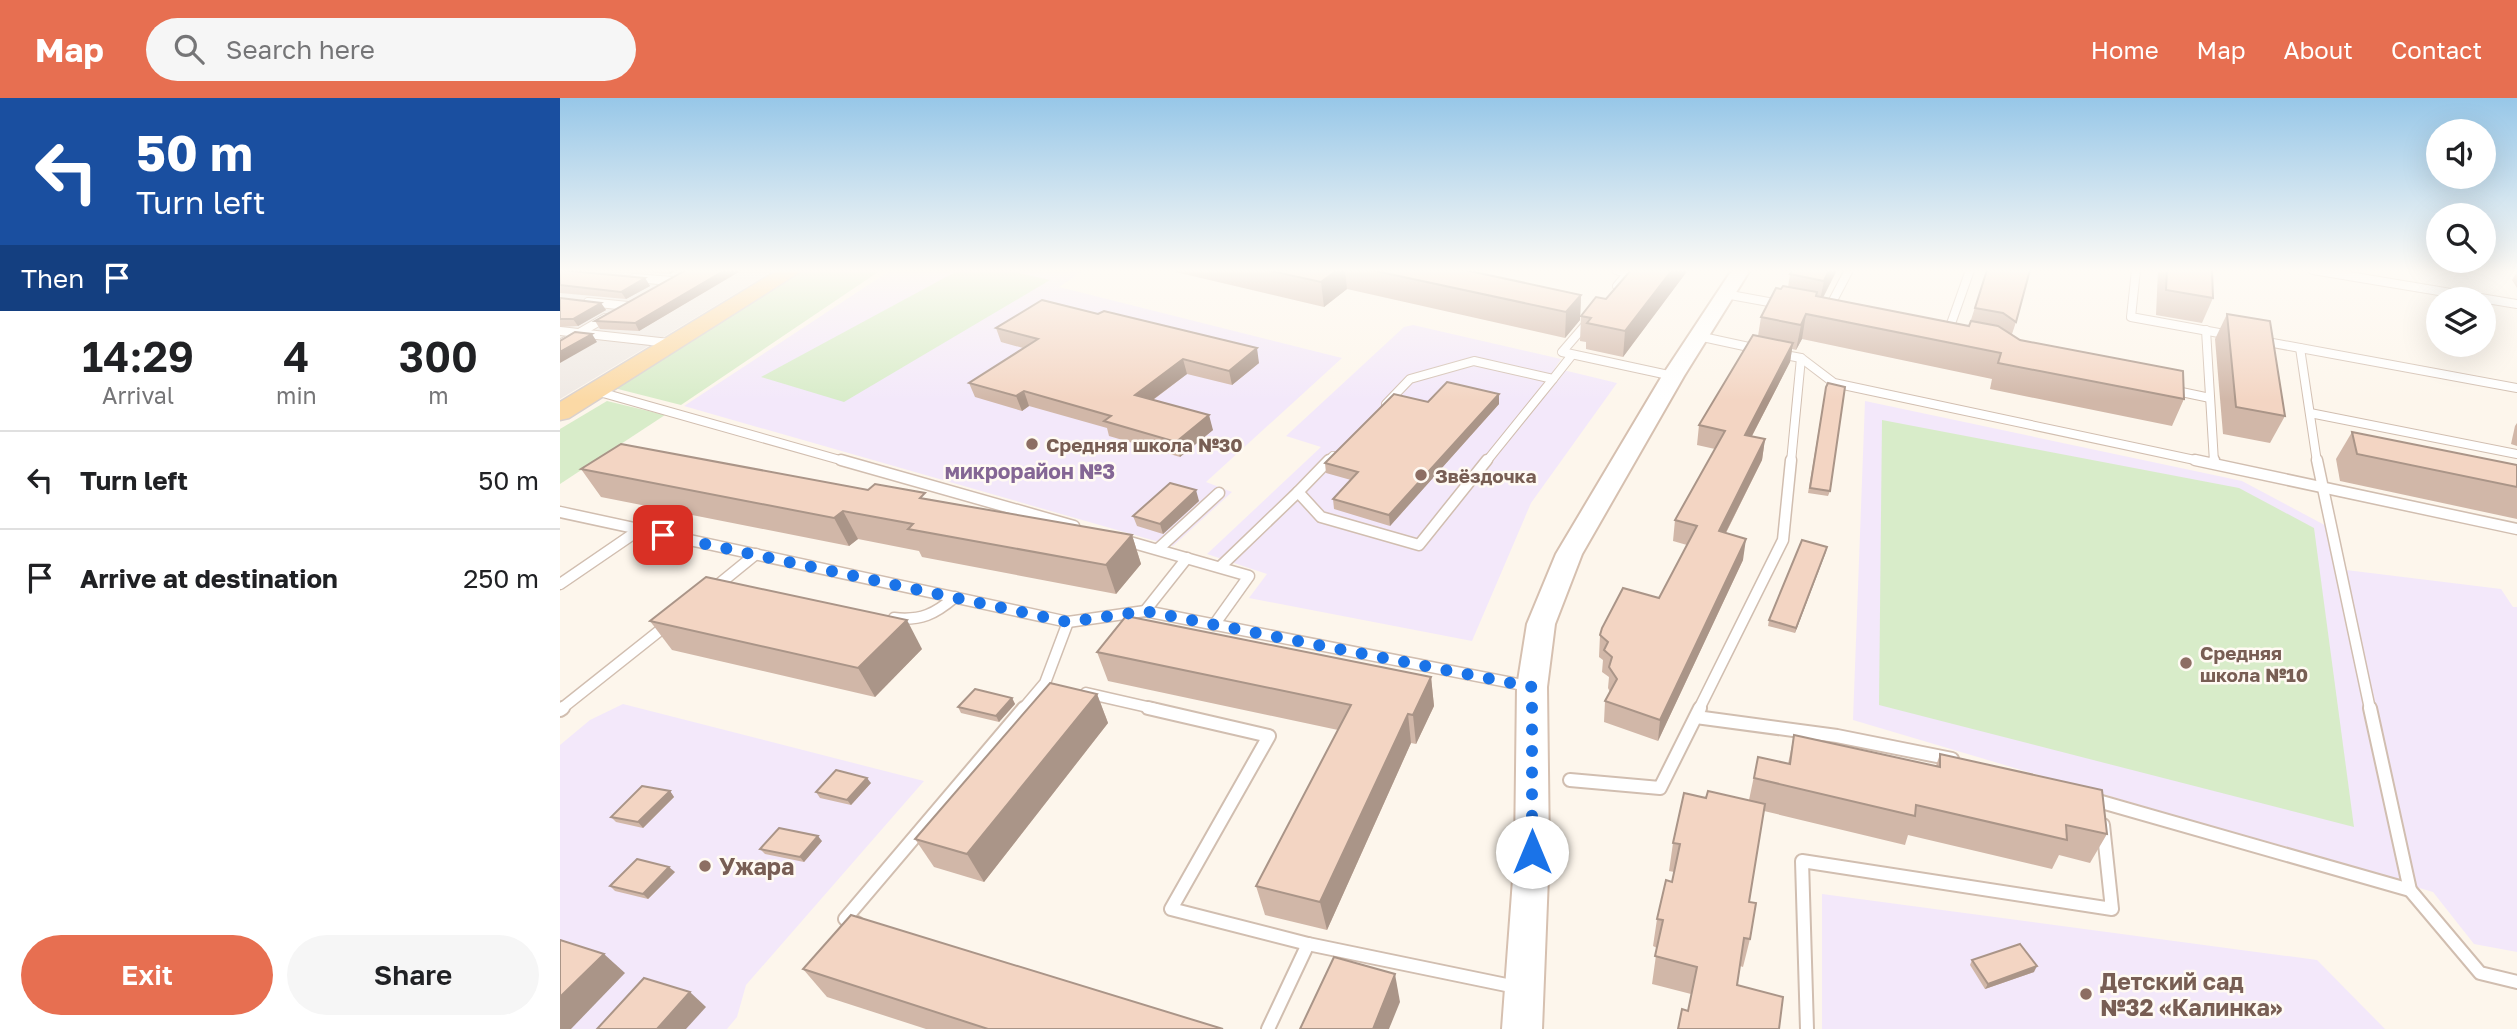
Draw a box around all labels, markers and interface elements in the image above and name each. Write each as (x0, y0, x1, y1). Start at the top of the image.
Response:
search box (146, 18, 636, 81)
text: Map (35, 30, 104, 69)
icon: search (170, 30, 208, 68)
text: Search here (226, 34, 375, 65)
text: Home (2091, 35, 2159, 64)
text: Map (2197, 35, 2246, 64)
text: About (2284, 35, 2353, 64)
text: Contact (2391, 35, 2482, 64)
map controls (2426, 119, 2496, 357)
button: sound (2426, 119, 2496, 189)
text: 50 m (136, 123, 253, 182)
icon: left (21, 126, 112, 217)
text: Turn left (136, 183, 265, 221)
button: search (2426, 203, 2496, 273)
icon: arrive (98, 259, 136, 297)
text: Then (21, 263, 84, 294)
button: layers (2426, 287, 2496, 357)
text: 14:29 (82, 331, 194, 381)
text: 4 (283, 331, 310, 381)
text: 300 (399, 331, 478, 381)
text: Arrival (102, 381, 174, 409)
text: min (276, 381, 317, 409)
text: m (428, 381, 449, 409)
place label: Средняя школа №30 (1046, 433, 1243, 456)
marker: Средняя школа №30 (1024, 436, 1040, 452)
district label: микрорайон №3 (945, 458, 1115, 484)
icon: left (21, 461, 59, 499)
place label: Звёздочка (1435, 464, 1536, 487)
text: Turn left (80, 465, 188, 496)
text: 50 m (478, 465, 539, 496)
marker: Звёздочка (1413, 467, 1429, 483)
pin (633, 505, 693, 565)
icon: arrive (644, 516, 682, 554)
icon: arrive (21, 559, 59, 597)
text: Arrive at destination (80, 563, 338, 594)
text: 250 m (463, 563, 539, 594)
place label: Средняя школа №10 (2200, 641, 2308, 686)
marker: Средняя школа №10 (2178, 655, 2194, 671)
position arrow (1495, 815, 1569, 889)
place label: Ужара (719, 852, 794, 880)
marker: Ужара (697, 858, 713, 874)
button: Exit (21, 935, 273, 1015)
button: Share (287, 935, 539, 1015)
place label: Детский сад №32 «Калинка» (2100, 967, 2282, 1021)
marker: Детский сад №32 «Калинка» (2078, 986, 2094, 1002)

